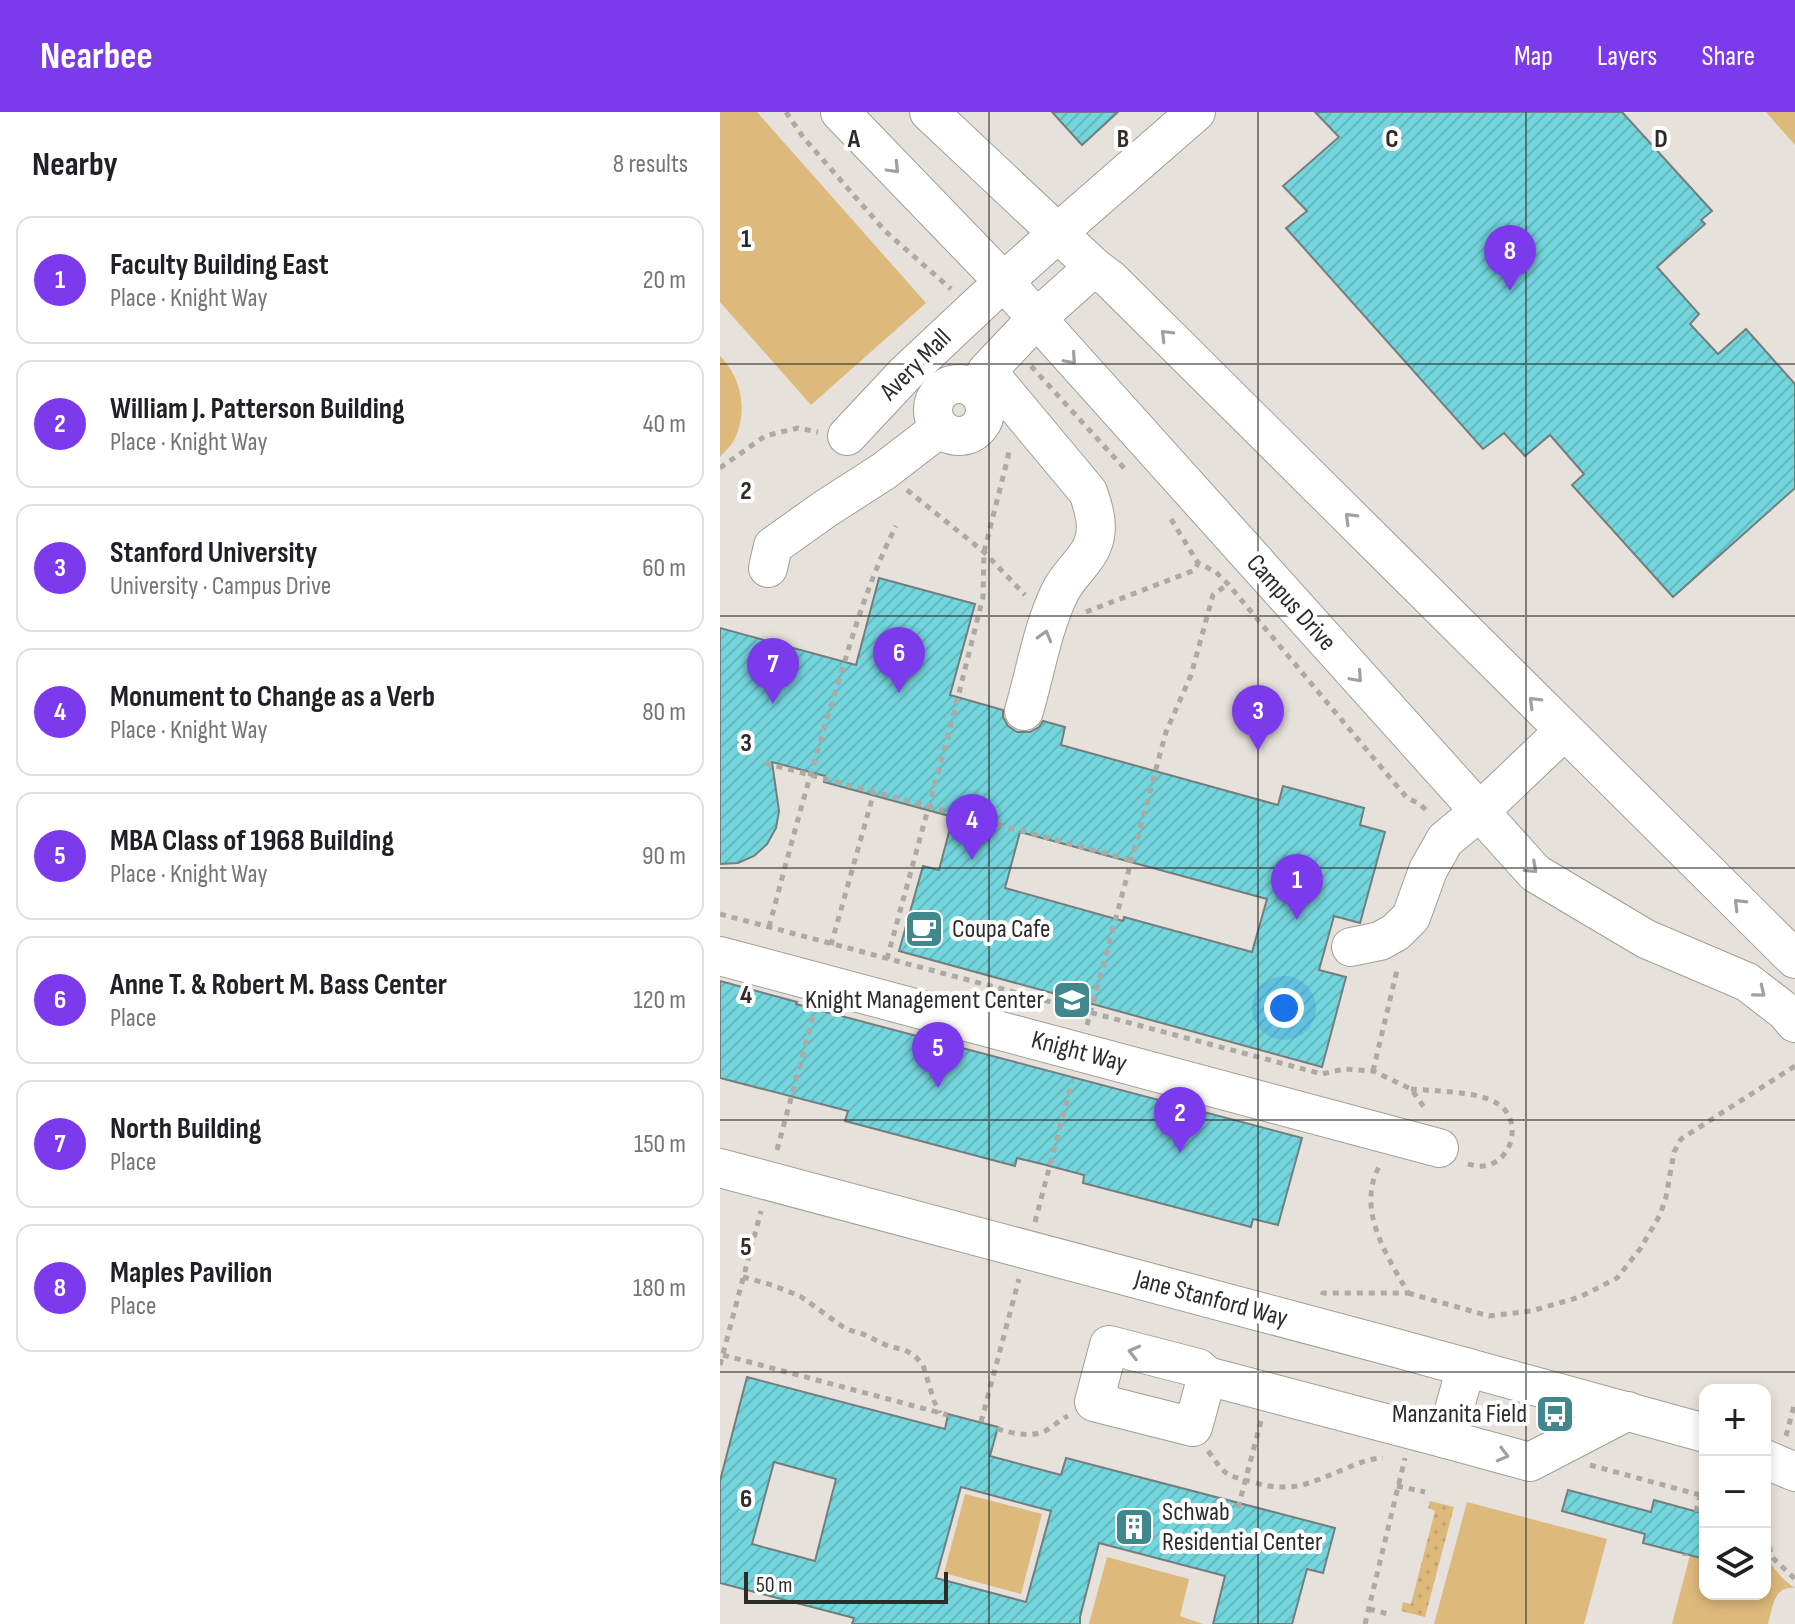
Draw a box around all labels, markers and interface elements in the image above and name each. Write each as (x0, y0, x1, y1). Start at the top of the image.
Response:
text: Nearbee (40, 34, 153, 79)
text: Map (1514, 40, 1553, 73)
text: Layers (1597, 40, 1657, 73)
text: Share (1701, 40, 1755, 73)
text: A (847, 124, 861, 155)
text: B (1117, 124, 1129, 155)
text: C (1385, 124, 1399, 155)
text: D (1654, 124, 1668, 155)
text: Nearby (32, 144, 118, 185)
text: 8 results (613, 149, 688, 180)
one-way arrow (885, 159, 899, 174)
text: 1 (741, 224, 751, 255)
pin: 8 (1484, 225, 1536, 291)
text: Faculty Building East (110, 247, 329, 283)
text: 1 (55, 265, 65, 296)
text: 20 m (643, 265, 686, 296)
text: Place · Knight Way (110, 283, 267, 314)
street label: Avery Mall (873, 323, 958, 408)
one-way arrow (1161, 330, 1175, 344)
one-way arrow (1061, 349, 1076, 364)
text: William J. Patterson Building (110, 391, 405, 427)
text: 2 (54, 409, 66, 440)
text: 40 m (643, 409, 686, 440)
text: Place · Knight Way (110, 427, 267, 458)
text: 2 (740, 476, 752, 507)
one-way arrow (1345, 513, 1359, 527)
text: Stanford University (110, 535, 317, 571)
street label: Campus Drive (1240, 548, 1342, 658)
text: 3 (54, 553, 66, 584)
text: 60 m (642, 553, 686, 584)
text: University · Campus Drive (110, 571, 331, 602)
pin: 6 (873, 627, 925, 693)
one-way arrow (1036, 629, 1052, 643)
pin: 7 (747, 638, 799, 704)
one-way arrow (1348, 668, 1363, 682)
text: Monument to Change as a Verb (110, 679, 435, 715)
pin: 3 (1232, 685, 1284, 751)
text: 4 (54, 697, 66, 728)
text: 80 m (642, 697, 686, 728)
one-way arrow (1529, 697, 1543, 711)
text: Place · Knight Way (110, 715, 267, 746)
text: 3 (740, 728, 752, 759)
pin: 4 (946, 794, 998, 860)
text: MBA Class of 1968 Building (110, 823, 394, 859)
text: 5 (54, 841, 66, 872)
text: 90 m (642, 841, 686, 872)
pin: 1 (1271, 854, 1323, 920)
one-way arrow (1523, 858, 1538, 873)
text: Place · Knight Way (110, 859, 267, 890)
one-way arrow (1734, 899, 1748, 913)
cafe icon: Coupa Cafe (903, 908, 945, 950)
place label: Coupa Cafe (952, 914, 1051, 945)
text: Anne T. & Robert M. Bass Center (110, 967, 447, 1003)
school or university icon: Knight Management Center (1051, 979, 1093, 1021)
text: 4 (740, 980, 752, 1011)
one-way arrow (1751, 982, 1766, 996)
text: 6 (54, 985, 66, 1016)
text: 120 m (633, 985, 686, 1016)
place label: Knight Management Center (805, 985, 1045, 1016)
your location (1264, 988, 1304, 1028)
text: Place (110, 1003, 157, 1034)
pin: 5 (912, 1022, 964, 1088)
street label: Knight Way (1028, 1024, 1130, 1080)
pin: 2 (1154, 1087, 1206, 1153)
text: North Building (110, 1111, 261, 1147)
text: 7 (54, 1129, 66, 1160)
text: 150 m (634, 1129, 686, 1160)
text: Place (110, 1147, 157, 1178)
text: 5 (740, 1232, 752, 1263)
text: Maples Pavilion (110, 1255, 272, 1291)
street label: Jane Stanford Way (1130, 1263, 1291, 1334)
text: 8 (54, 1273, 66, 1304)
text: 180 m (633, 1273, 686, 1304)
text: Place (110, 1291, 157, 1322)
one-way arrow (1127, 1344, 1141, 1361)
map controls (1699, 1384, 1771, 1600)
button: + (1699, 1384, 1771, 1456)
bus stop icon: Manzanita Field (1534, 1393, 1576, 1435)
place label: Manzanita Field (1392, 1399, 1527, 1430)
one-way arrow (1495, 1445, 1509, 1462)
button: − (1699, 1456, 1771, 1528)
text: 6 (740, 1484, 752, 1515)
place label: Schwab Residential Center (1162, 1497, 1323, 1558)
building icon: Schwab Residential Center (1113, 1506, 1155, 1548)
button: layers (1699, 1528, 1771, 1600)
scale bar (744, 1568, 948, 1604)
text: 50 m (756, 1572, 792, 1599)

